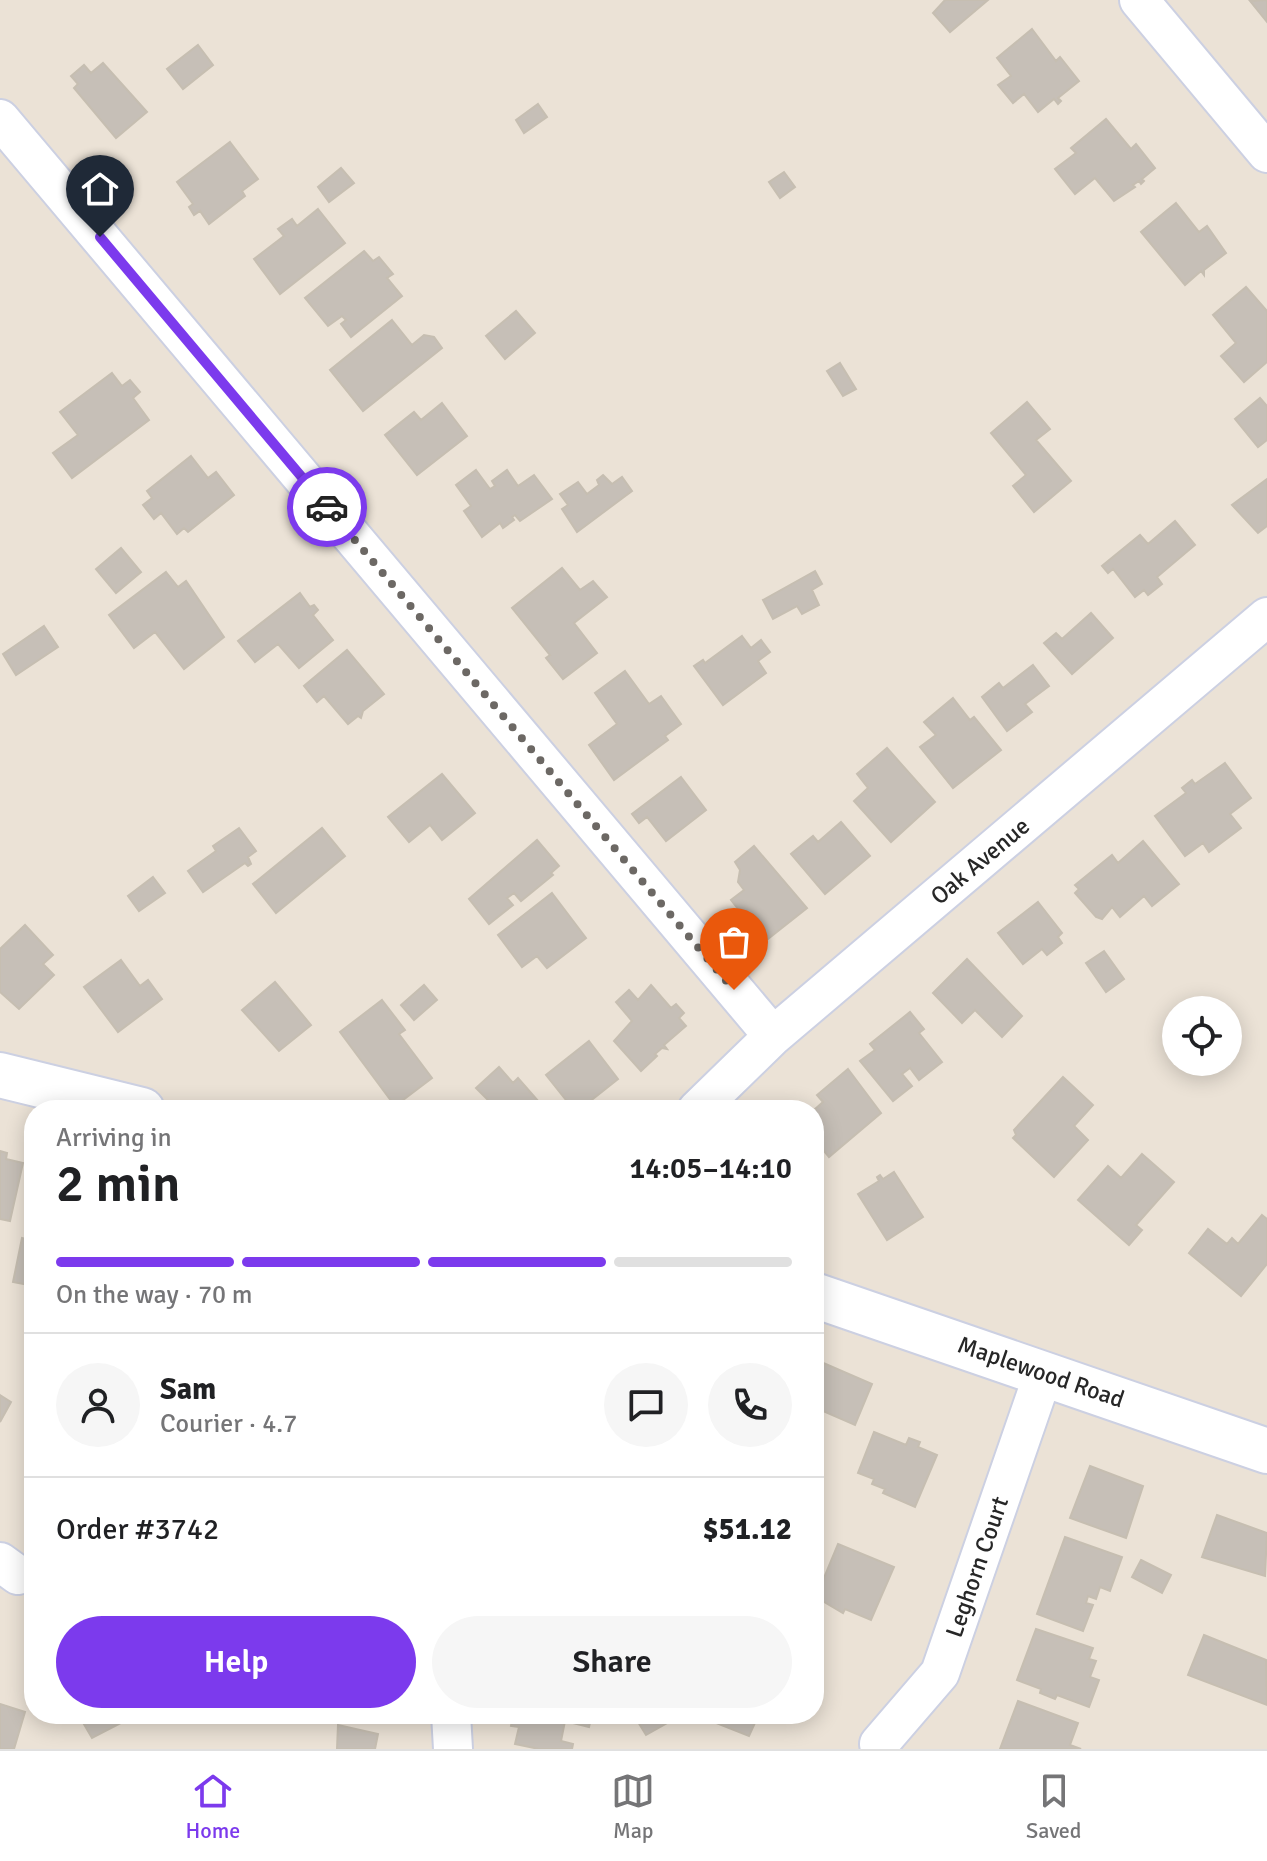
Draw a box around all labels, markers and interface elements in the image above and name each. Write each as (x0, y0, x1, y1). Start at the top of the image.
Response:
pin (66, 155, 134, 237)
icon: home (78, 167, 122, 211)
courier (287, 467, 367, 547)
icon: car (305, 485, 349, 529)
street label: Oak Avenue (924, 811, 1036, 911)
pin (700, 908, 768, 990)
icon: bag (712, 920, 756, 964)
map controls (1162, 996, 1242, 1076)
button: locate (1162, 996, 1242, 1076)
text: Arriving in (56, 1122, 172, 1154)
text: 14:05–14:10 (629, 1150, 792, 1187)
text: 2 min (56, 1152, 181, 1216)
text: On the way · 70 m (56, 1279, 252, 1311)
street label: Maplewood Road (954, 1329, 1128, 1415)
button: person (56, 1363, 140, 1447)
button: chat (604, 1363, 688, 1447)
button: phone (708, 1363, 792, 1447)
text: Sam (160, 1371, 216, 1408)
text: Courier · 4.7 (160, 1408, 297, 1440)
street label: Leghorn Court (939, 1493, 1015, 1641)
text: Order #3742 (56, 1511, 219, 1548)
text: $51.12 (702, 1511, 792, 1548)
button: Help (56, 1616, 416, 1708)
button: Share (432, 1616, 792, 1708)
tab: Home (185, 1769, 240, 1844)
tab: Map (611, 1769, 655, 1844)
tab: Saved (1026, 1769, 1082, 1844)

